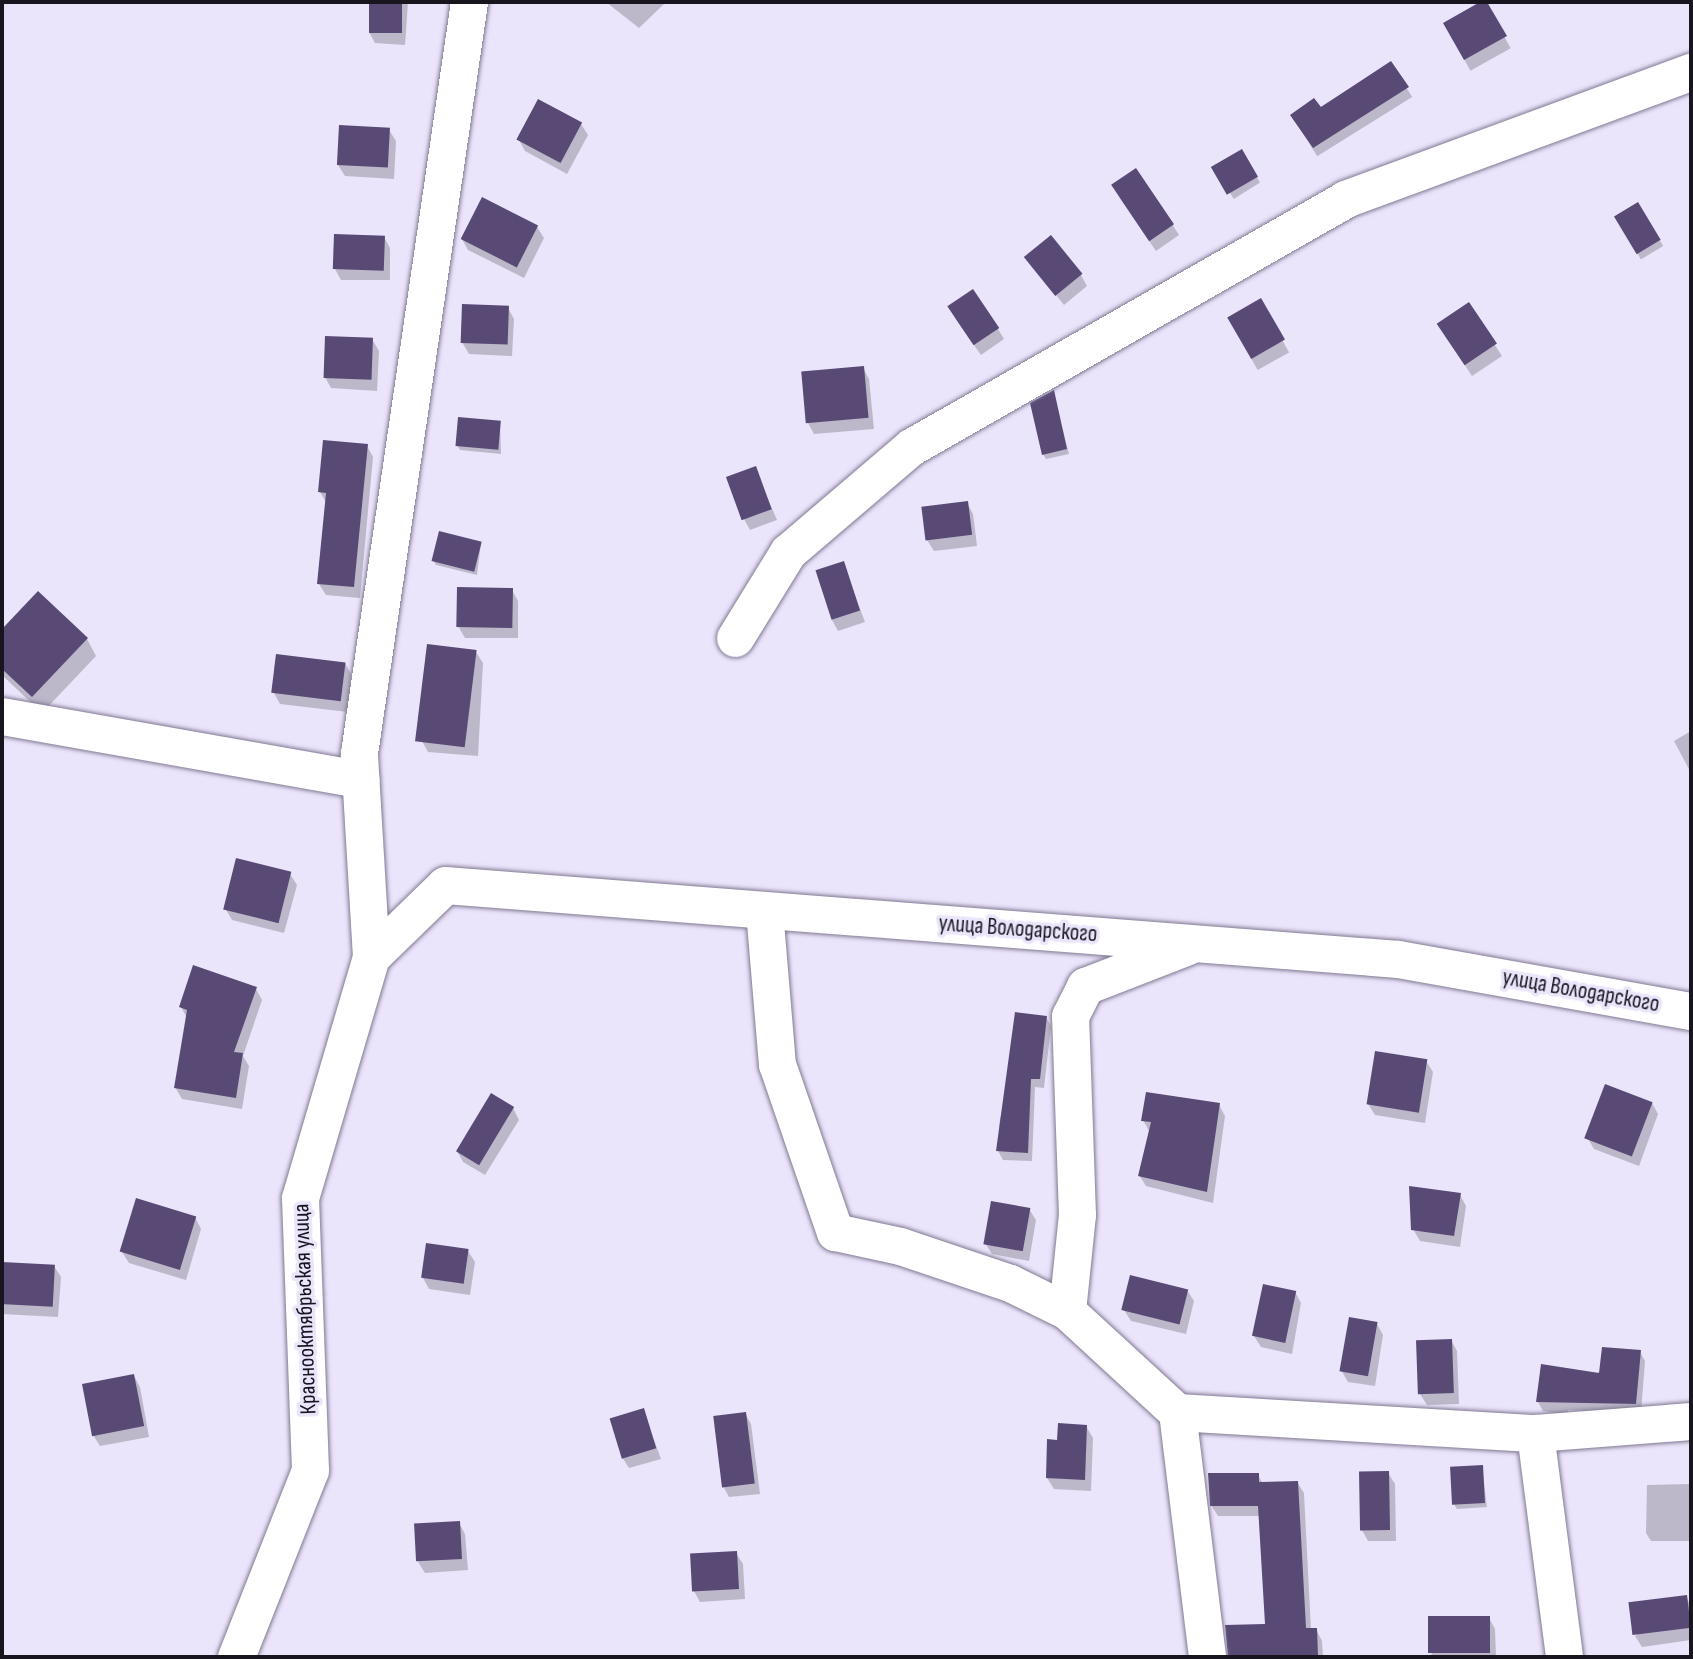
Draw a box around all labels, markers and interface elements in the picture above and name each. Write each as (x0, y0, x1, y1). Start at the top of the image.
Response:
street label: улица Володарского (938, 910, 1098, 948)
street label: улица Володарского (1500, 964, 1662, 1018)
street label: Краснооктябрьская улица (288, 1203, 322, 1415)

